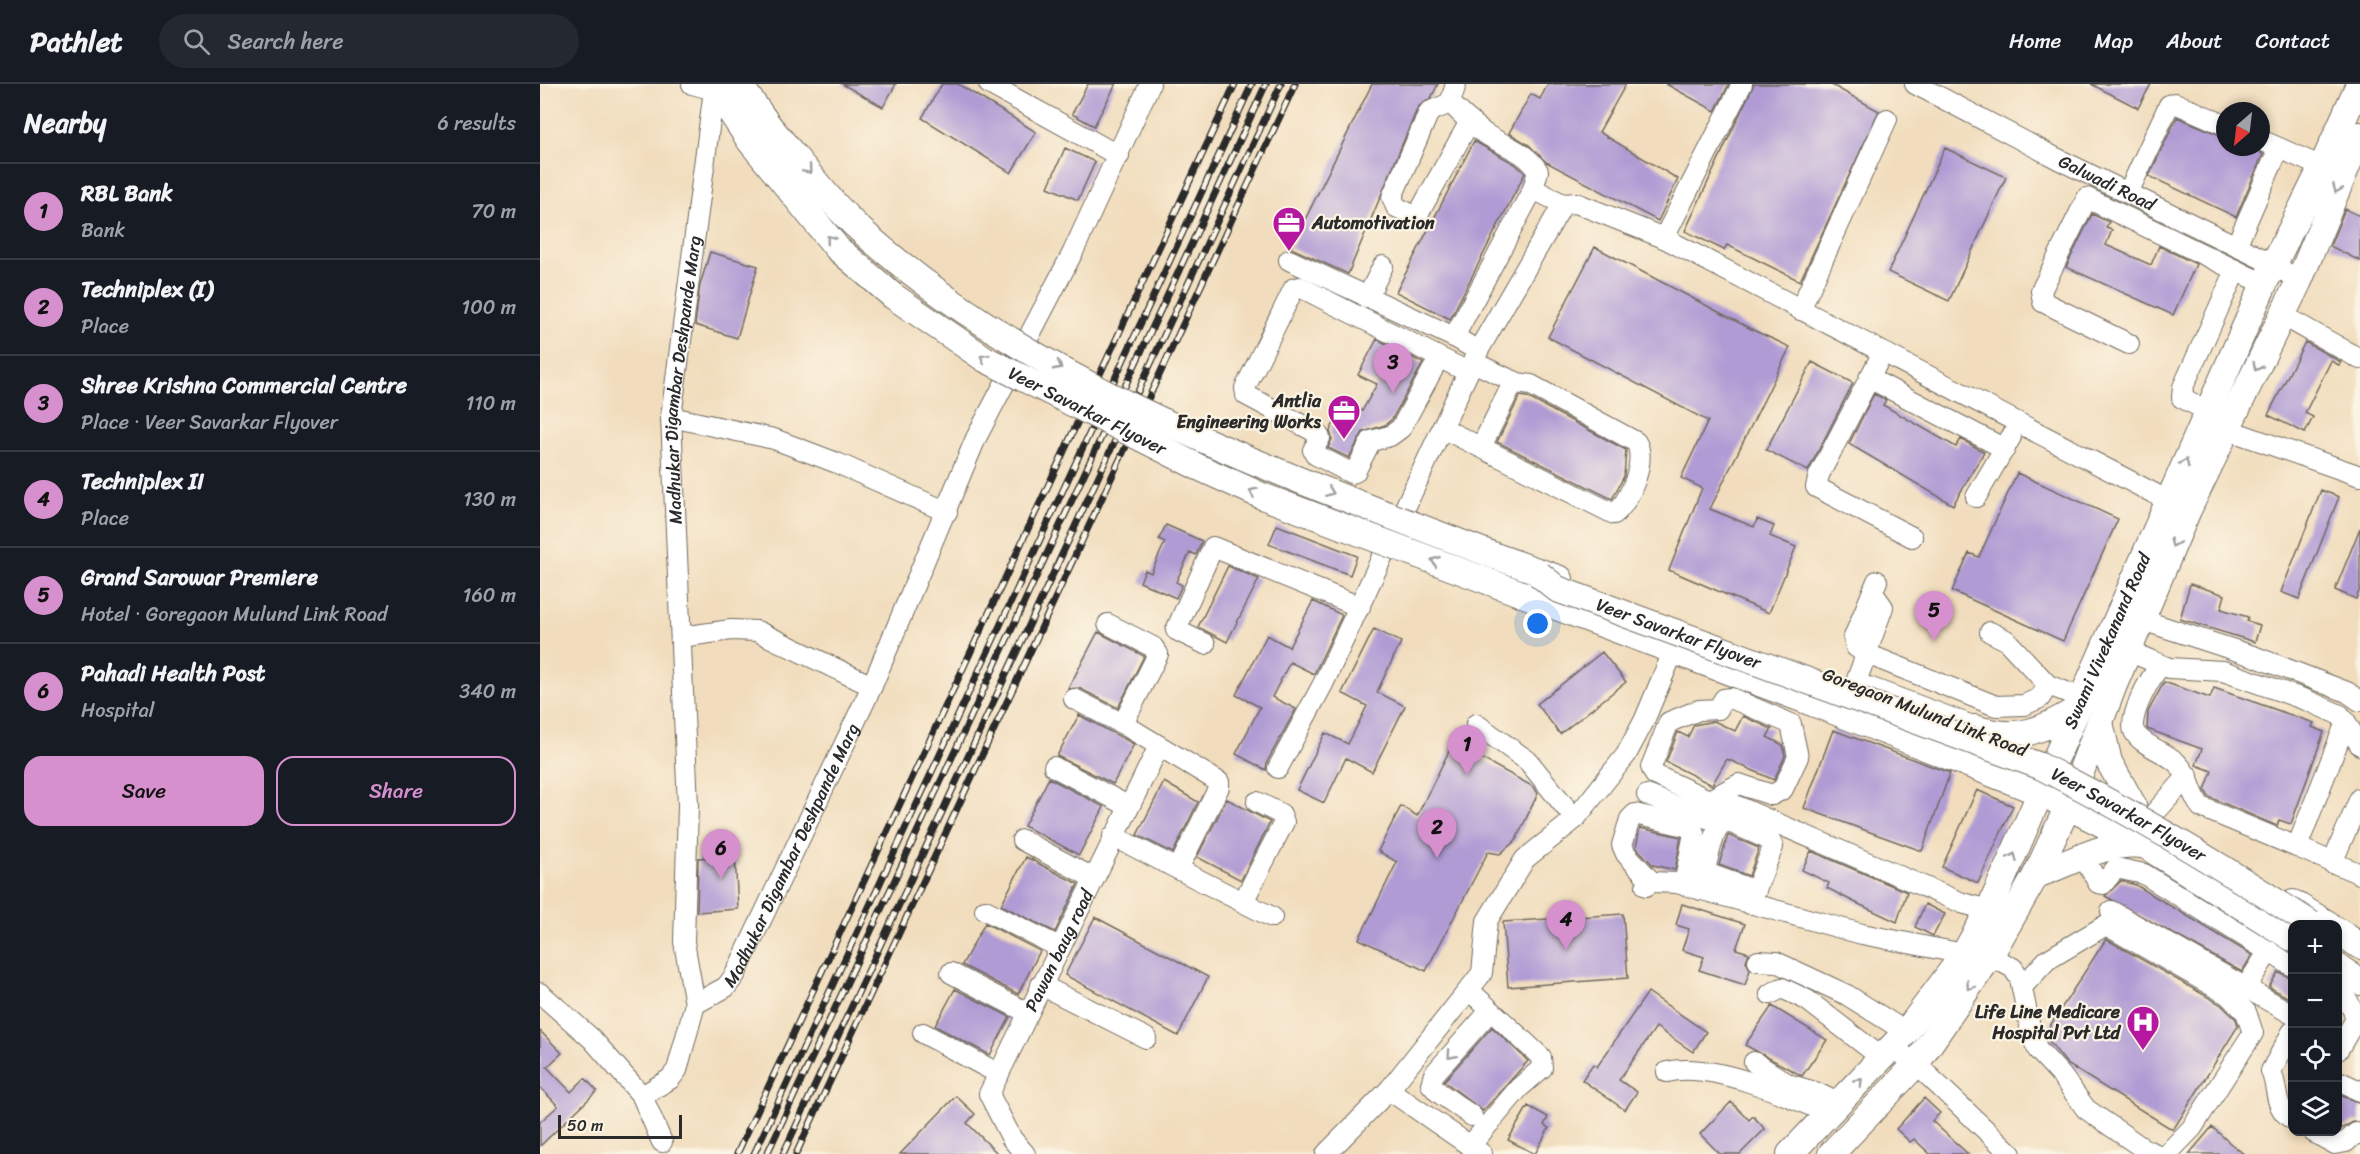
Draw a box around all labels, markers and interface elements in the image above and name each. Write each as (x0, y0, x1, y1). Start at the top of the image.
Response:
search box (159, 14, 579, 68)
text: Pathlet (30, 17, 123, 66)
text: Search here (228, 22, 343, 61)
text: Home (2009, 22, 2061, 60)
text: Map (2094, 22, 2133, 60)
text: About (2166, 22, 2223, 60)
text: Contact (2256, 22, 2330, 60)
icon: search (180, 25, 213, 58)
text: Nearby (24, 100, 106, 146)
north arrow (2216, 102, 2270, 156)
text: 6 results (437, 106, 516, 141)
street label: Galwadi Road (2053, 146, 2162, 221)
one-way arrow (800, 163, 811, 174)
text: RBL Bank (81, 174, 173, 213)
one-way arrow (2332, 183, 2344, 194)
text: 1 (39, 194, 48, 229)
text: 70 m (471, 194, 516, 229)
office icon: Automotivation (1271, 205, 1307, 252)
place label: Automotivation (1311, 207, 1435, 239)
text: Bank (81, 213, 125, 248)
street label: Madhukar Digambar Deshpande Marg (655, 234, 711, 525)
one-way arrow (827, 235, 838, 246)
text: Techniplex (I) (81, 270, 213, 309)
text: 2 (38, 290, 49, 325)
text: 100 m (462, 290, 516, 325)
text: Place (81, 309, 129, 344)
pin: 3 (1374, 344, 1412, 393)
one-way arrow (980, 354, 990, 366)
street label: Veer Savarkar Flyover (1003, 357, 1174, 465)
one-way arrow (1052, 359, 1063, 370)
one-way arrow (2253, 360, 2264, 371)
text: Shree Krishna Commercial Centre (81, 366, 407, 405)
place label: Antlia Engineering Works (1176, 385, 1322, 438)
text: 3 (38, 386, 49, 421)
text: 110 m (466, 386, 516, 421)
office icon: Antlia Engineering Works (1326, 393, 1362, 440)
text: Place · Veer Savarkar Flyover (81, 405, 338, 440)
one-way arrow (2177, 458, 2189, 469)
text: Techniplex II (81, 462, 204, 501)
text: 4 (37, 482, 50, 517)
text: 130 m (463, 482, 516, 517)
one-way arrow (1324, 485, 1335, 498)
one-way arrow (1248, 487, 1259, 499)
text: Place (81, 501, 129, 536)
one-way arrow (2169, 537, 2181, 548)
street label: Swami Vivekanand Road (2054, 546, 2161, 734)
one-way arrow (1430, 556, 1441, 569)
text: Grand Sarowar Premiere (81, 558, 318, 597)
text: 5 (37, 578, 50, 613)
text: 160 m (463, 578, 516, 613)
street label: Veer Savarkar Flyover (1591, 589, 1767, 679)
pin: 5 (1914, 592, 1954, 641)
text: Hotel · Goregaon Mulund Link Road (81, 597, 387, 632)
your location (1523, 609, 1552, 638)
text: Pahadi Health Post (81, 654, 265, 693)
street label: Goregaon Mulund Link Road (1818, 658, 2034, 766)
text: 6 (38, 674, 49, 709)
text: 340 m (459, 674, 516, 709)
text: Hospital (81, 693, 154, 728)
street label: Madhukar Digambar Deshpande Marg (715, 717, 868, 995)
pin: 1 (1448, 726, 1486, 775)
button: Save (24, 756, 264, 826)
button: Share (276, 756, 516, 826)
street label: Veer Savarkar Flyover (2045, 758, 2214, 872)
pin: 2 (1418, 808, 1456, 858)
pin: 6 (702, 830, 741, 879)
one-way arrow (2005, 852, 2017, 863)
street label: Pawan baug road (1015, 882, 1103, 1017)
pin: 4 (1546, 900, 1586, 950)
map controls (2288, 920, 2342, 1136)
button: + (2288, 920, 2342, 974)
button: − (2288, 974, 2342, 1028)
one-way arrow (1966, 979, 1977, 990)
place label: Life Line Medicare Hospital Pvt Ltd (1975, 996, 2122, 1049)
hospital icon: Life Line Medicare Hospital Pvt Ltd (2125, 1004, 2161, 1051)
button: locate (2288, 1028, 2342, 1082)
one-way arrow (1447, 1048, 1458, 1059)
one-way arrow (1852, 1078, 1863, 1088)
button: layers (2288, 1082, 2342, 1136)
text: 50 m (567, 1111, 603, 1140)
scale bar (558, 1112, 682, 1140)

